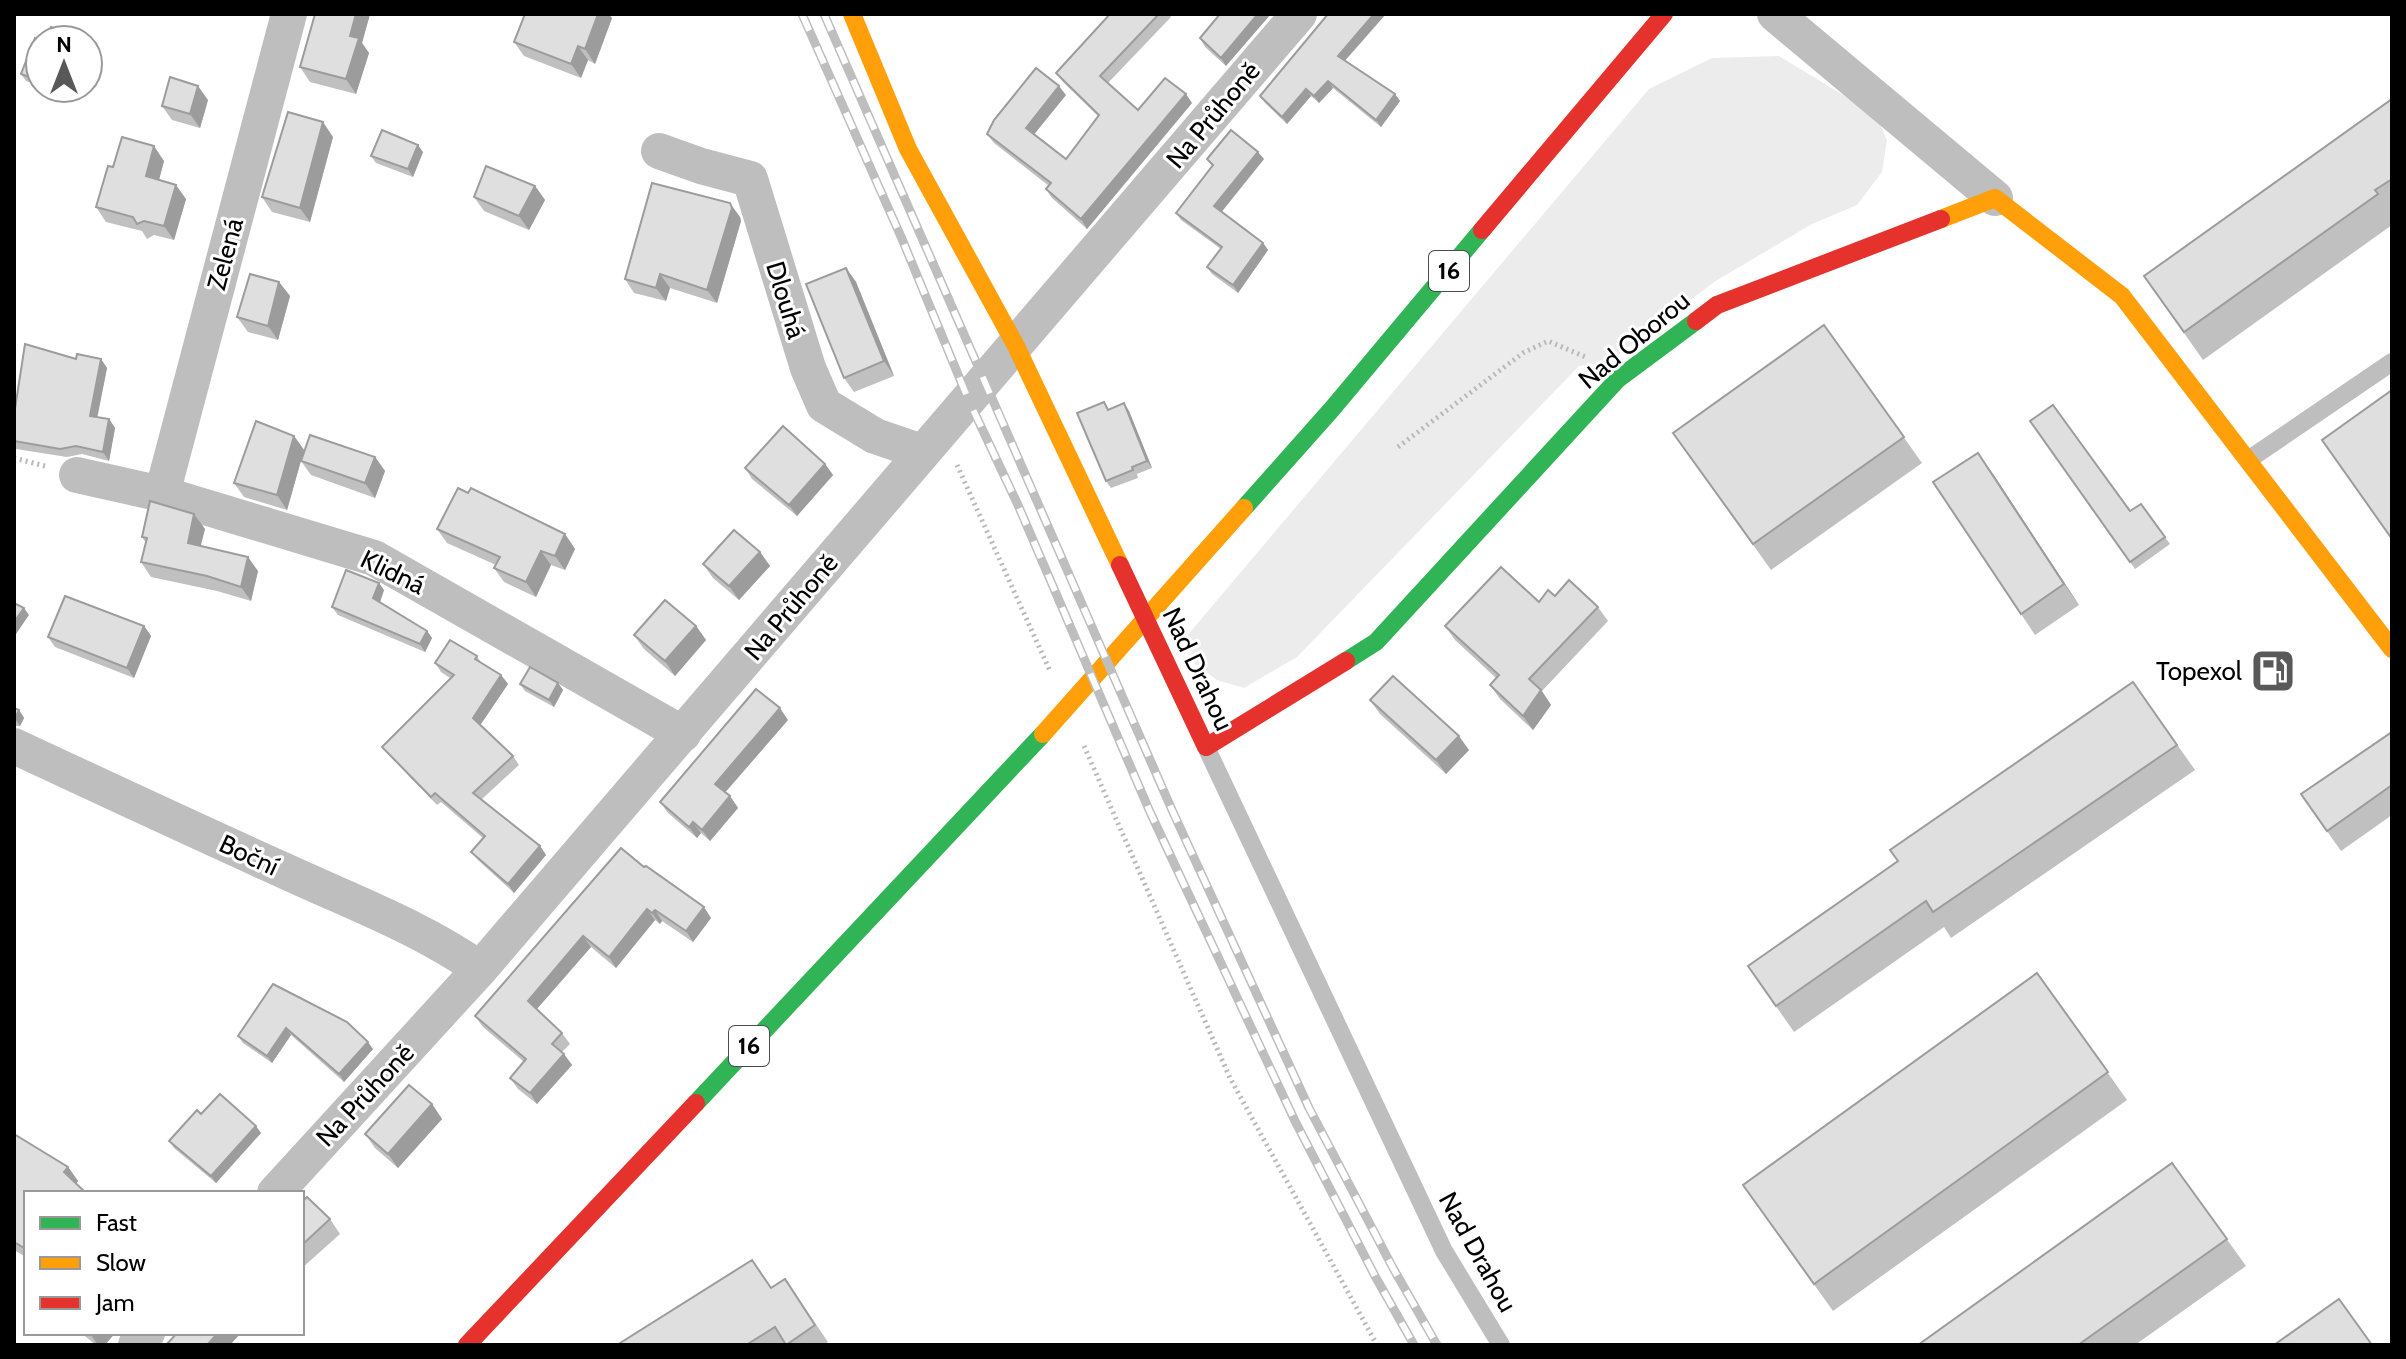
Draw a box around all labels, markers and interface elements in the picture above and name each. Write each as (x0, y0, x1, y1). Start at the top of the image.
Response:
north arrow (24, 24, 104, 104)
text: N (56, 31, 72, 58)
street label: Na Průhoně (1159, 55, 1267, 175)
street label: Zelená (200, 214, 250, 293)
road number: 16 (1429, 251, 1469, 291)
street label: Dlouhá (759, 257, 813, 343)
street label: Nad Oborou (1572, 284, 1696, 396)
street label: Klidná (356, 543, 431, 601)
street label: Na Průhoně (737, 547, 845, 667)
street label: Nad Drahou (1156, 602, 1240, 736)
fuel station icon: Topexol (2249, 647, 2297, 695)
place label: Topexol (2156, 655, 2242, 687)
street label: Boční (214, 827, 284, 883)
road number: 16 (729, 1026, 769, 1066)
street label: Na Průhoně (309, 1037, 421, 1153)
street label: Nad Drahou (1432, 1186, 1524, 1318)
legend (24, 1191, 304, 1335)
text: Fast (96, 1208, 137, 1237)
text: Slow (96, 1248, 146, 1277)
text: Jam (95, 1288, 134, 1317)

